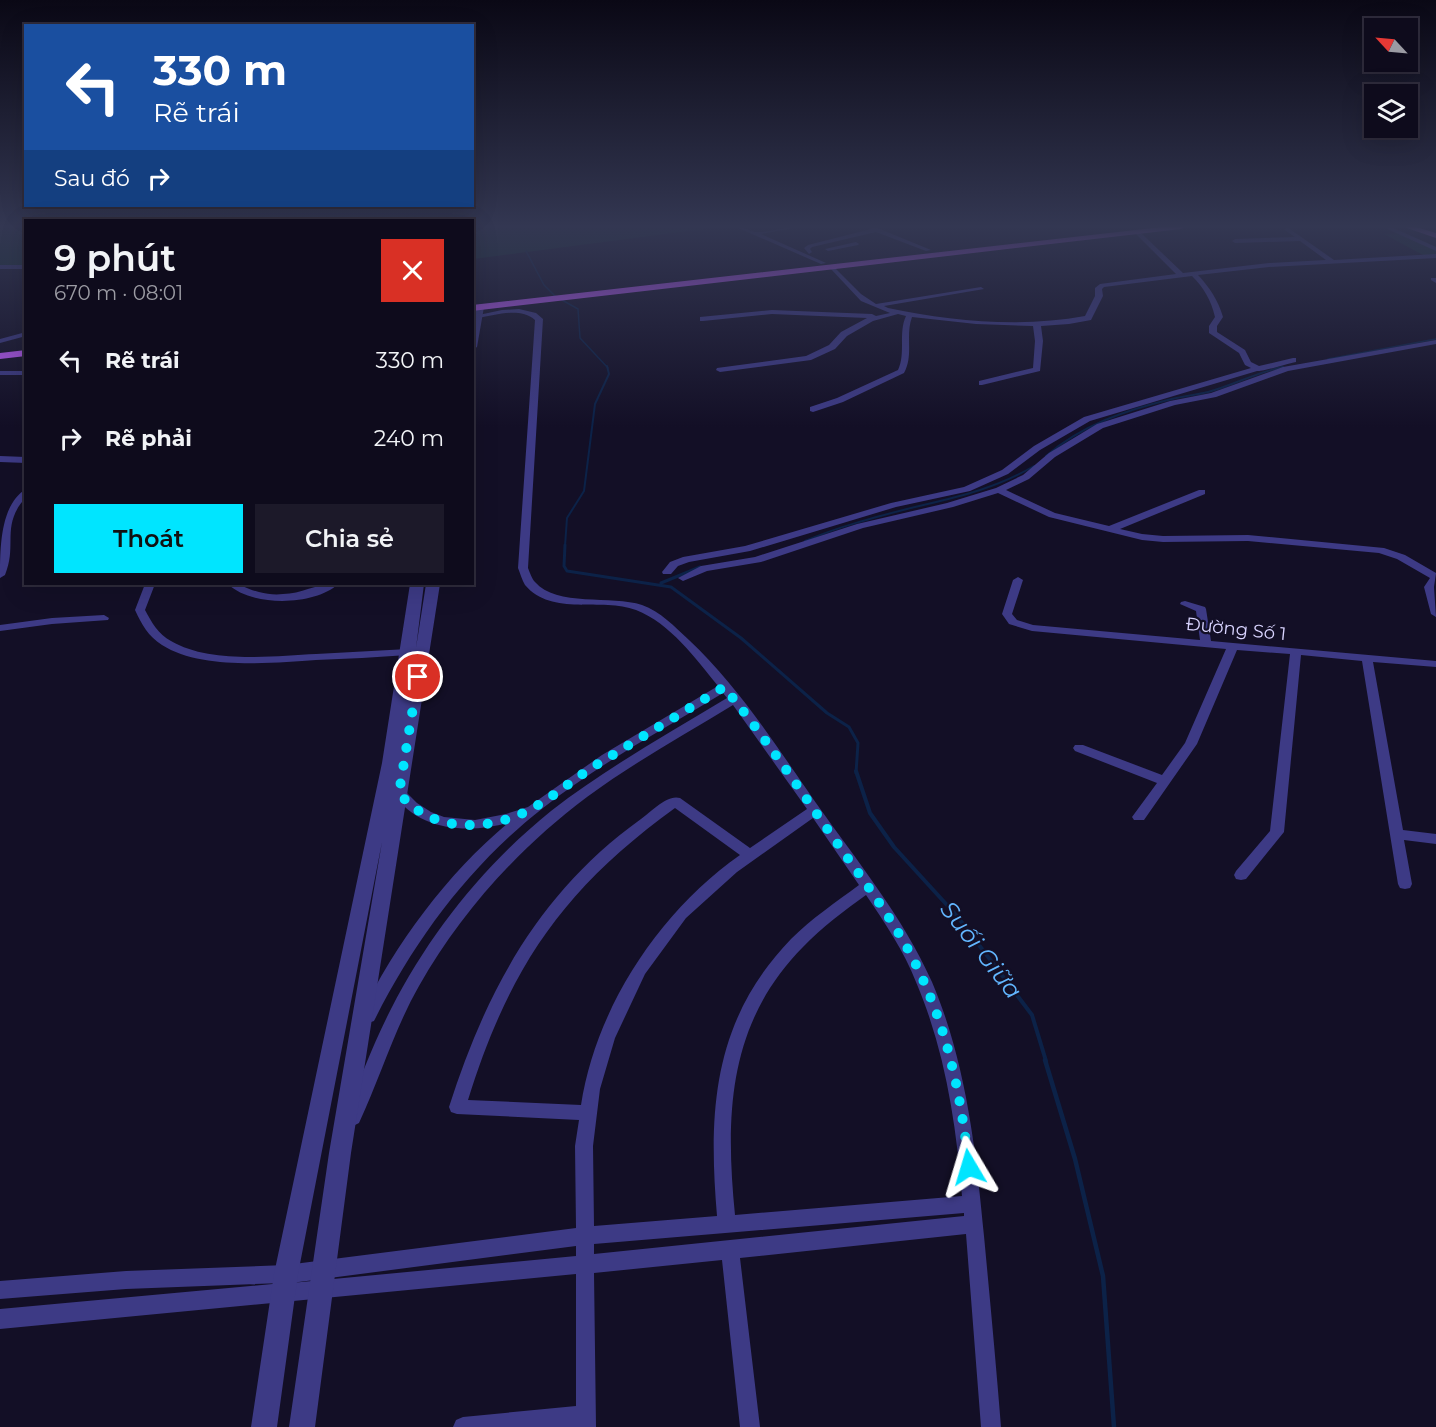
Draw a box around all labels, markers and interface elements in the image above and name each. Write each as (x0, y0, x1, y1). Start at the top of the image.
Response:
north arrow (1364, 18, 1418, 72)
map controls (1364, 18, 1418, 138)
text: 330 m (153, 44, 287, 96)
icon: left (54, 48, 132, 126)
button: layers (1364, 84, 1418, 138)
text: Rẽ trái (153, 96, 240, 129)
icon: right (142, 162, 175, 195)
text: Sau đó (54, 165, 130, 192)
text: 9 phút (54, 236, 176, 280)
button: close (381, 239, 444, 302)
text: 670 m · 08:01 (54, 281, 183, 305)
icon: left (54, 344, 87, 377)
text: Rẽ trái (105, 347, 180, 374)
text: 330 m (376, 347, 444, 374)
icon: right (54, 422, 87, 455)
text: Rẽ phải (105, 425, 192, 452)
text: 240 m (374, 425, 444, 452)
button: Thoát (54, 504, 243, 573)
button: Chia sẻ (255, 504, 444, 573)
street label: Đường Số 1 (1185, 613, 1287, 645)
pin (392, 651, 443, 702)
icon: arrive (401, 660, 434, 693)
water label: Suối Giữa (934, 895, 1028, 1004)
position arrow (937, 1135, 1001, 1199)

